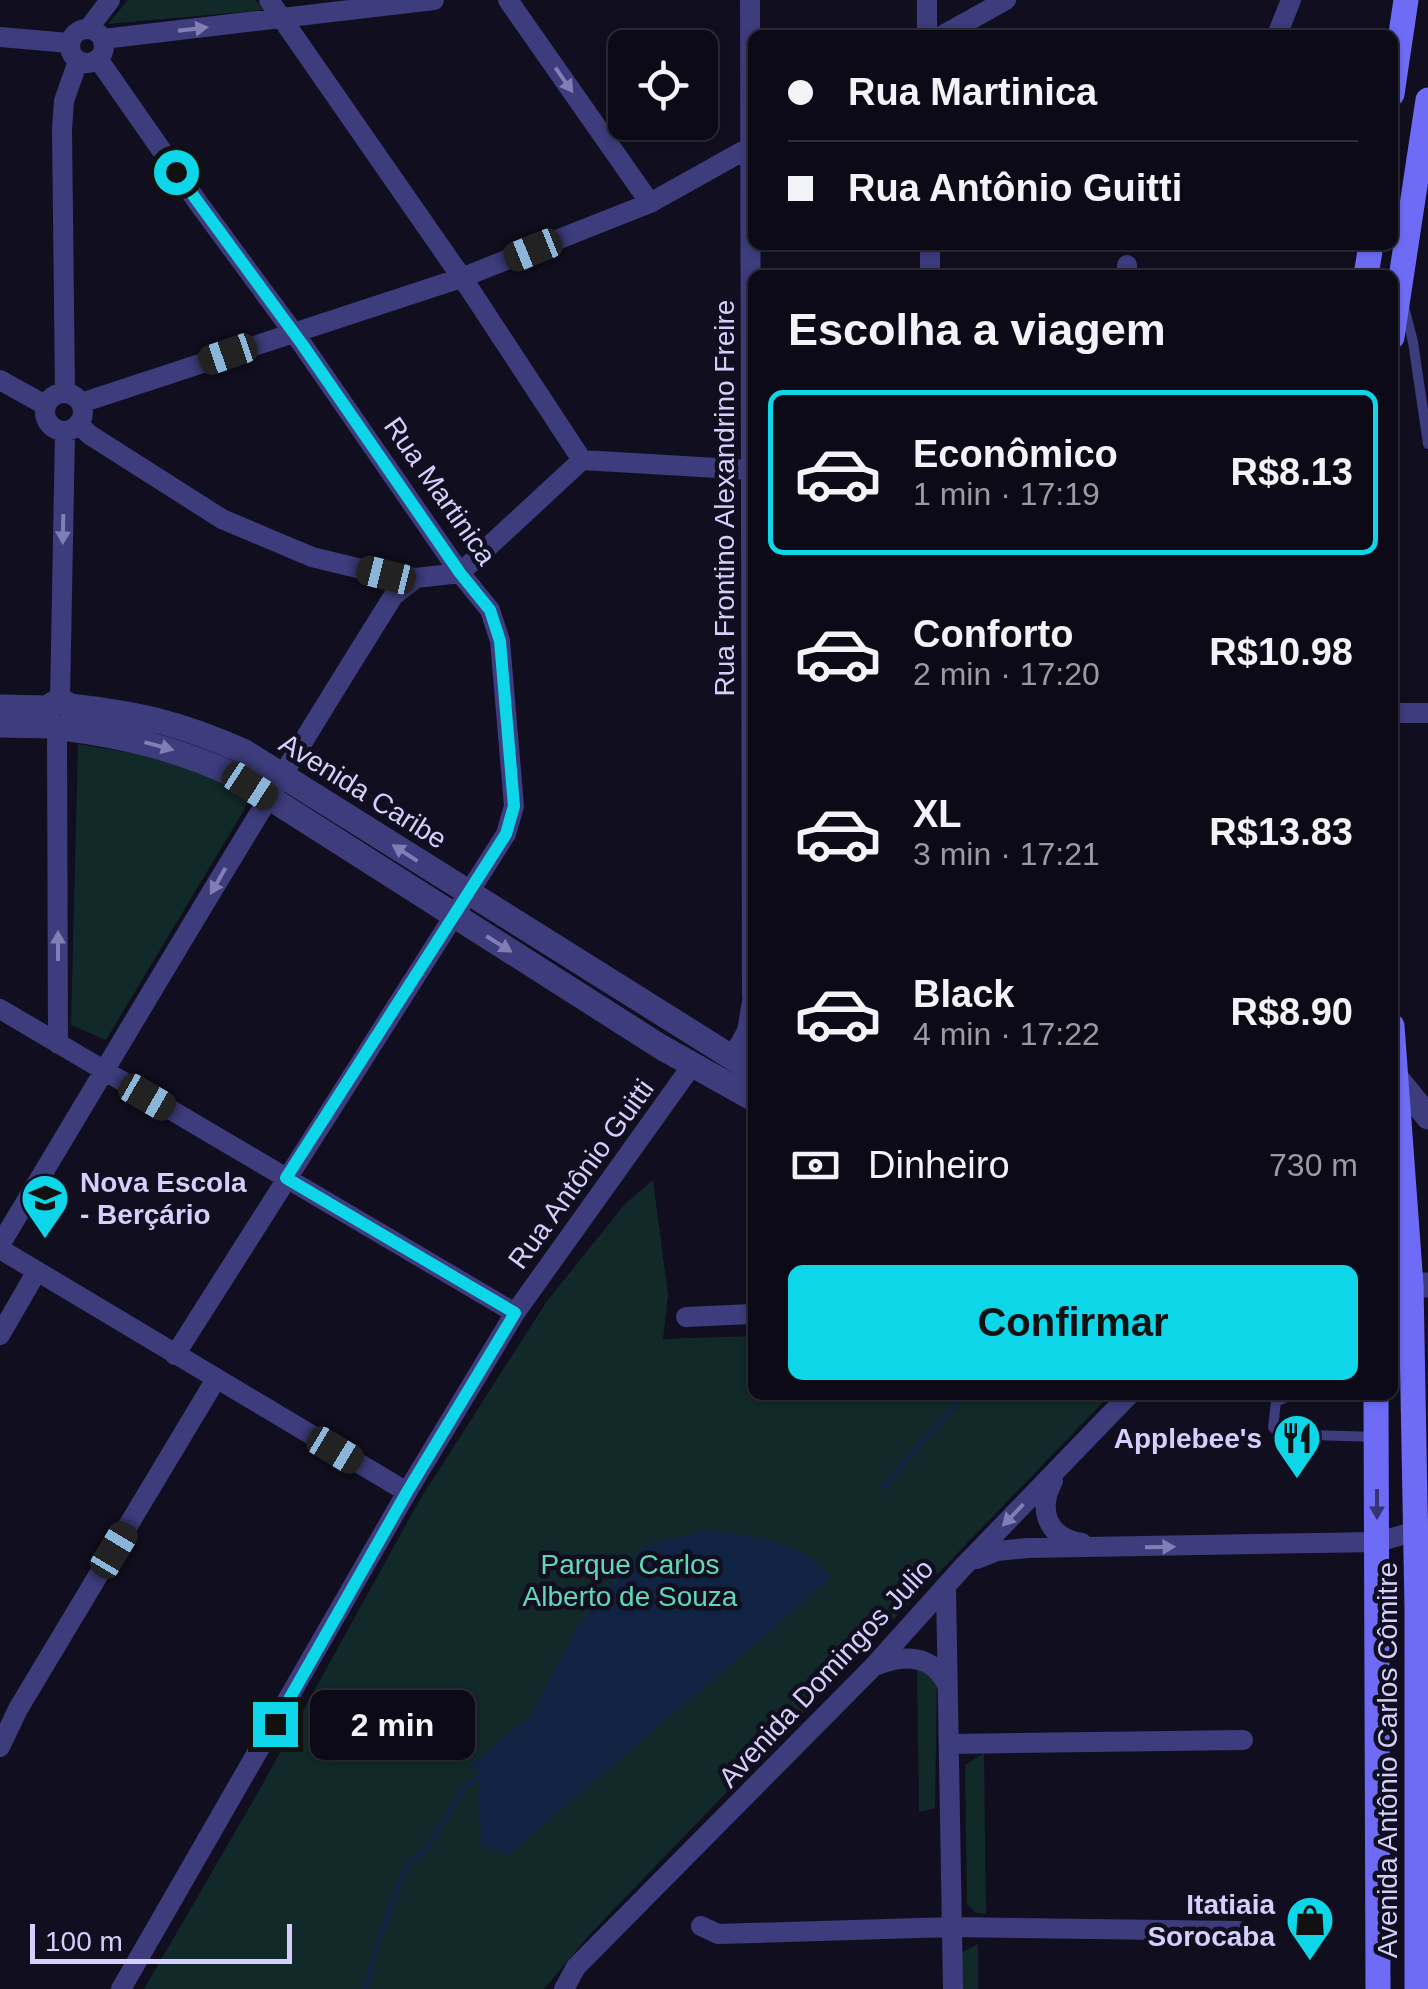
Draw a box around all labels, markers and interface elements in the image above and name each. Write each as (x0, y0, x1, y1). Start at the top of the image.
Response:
one-way arrow (177, 21, 209, 37)
map controls (608, 30, 718, 140)
button: locate (608, 30, 718, 140)
one-way arrow (554, 67, 573, 93)
text: Rua Martinica (848, 71, 1097, 113)
route start (154, 150, 199, 195)
text: Rua Antônio Guitti (848, 167, 1182, 209)
car (500, 225, 566, 275)
street label: Rua Frontino Alexandrino Freire (709, 300, 740, 696)
text: Escolha a viagem (788, 304, 1166, 355)
car (195, 330, 261, 378)
street label: Rua Martinica (378, 411, 502, 571)
icon: car (793, 428, 883, 518)
text: Econômico (913, 433, 1118, 475)
text: R$8.13 (1230, 451, 1353, 493)
text: 1 min · 17:19 (913, 476, 1100, 512)
one-way arrow (55, 513, 71, 545)
car (353, 553, 419, 597)
icon: car (793, 608, 883, 698)
text: Conforto (913, 613, 1073, 655)
text: R$10.98 (1209, 631, 1353, 673)
text: 2 min · 17:20 (913, 656, 1100, 692)
street label: Avenida Caribe (274, 727, 452, 855)
one-way arrow (144, 738, 175, 754)
car (217, 757, 283, 815)
icon: car (793, 788, 883, 878)
text: XL (913, 793, 962, 835)
text: R$13.83 (1209, 811, 1353, 853)
text: 3 min · 17:21 (913, 836, 1100, 872)
one-way arrow (391, 844, 419, 862)
one-way arrow (210, 867, 227, 896)
one-way arrow (50, 930, 66, 962)
one-way arrow (485, 935, 512, 953)
icon: car (793, 968, 883, 1058)
text: Black (913, 973, 1014, 1015)
text: R$8.90 (1230, 991, 1353, 1033)
text: 4 min · 17:22 (913, 1016, 1100, 1052)
car (114, 1069, 180, 1125)
street label: Rua Antônio Guitti (502, 1074, 660, 1274)
icon: cash (788, 1138, 843, 1193)
text: Dinheiro (868, 1144, 1010, 1186)
text: 730 m (1269, 1147, 1358, 1183)
place label: Nova Escola - Berçário (80, 1167, 247, 1230)
school or university icon: Nova Escola - Berçário (19, 1172, 71, 1240)
button: Confirmar (788, 1265, 1358, 1380)
restaurant icon: Applebee's (1271, 1412, 1323, 1480)
car (302, 1422, 368, 1478)
place label: Applebee's (1114, 1423, 1262, 1454)
one-way arrow (1369, 1488, 1385, 1520)
one-way arrow (1001, 1503, 1025, 1527)
car (86, 1517, 142, 1583)
one-way arrow (1145, 1539, 1177, 1555)
park label: Parque Carlos Alberto de Souza (523, 1549, 738, 1612)
street label: Avenida Domingos Julio (712, 1553, 940, 1793)
street label: Avenida Antônio Carlos Cômitre (1372, 1562, 1403, 1958)
callout: 2 min (310, 1689, 475, 1759)
route end (253, 1702, 298, 1747)
text: 2 min (351, 1707, 434, 1743)
place label: Itatiaia Sorocaba (1147, 1889, 1275, 1952)
shop icon: Itatiaia Sorocaba (1284, 1894, 1336, 1962)
scale bar (30, 1919, 292, 1964)
text: 100 m (45, 1926, 123, 1957)

